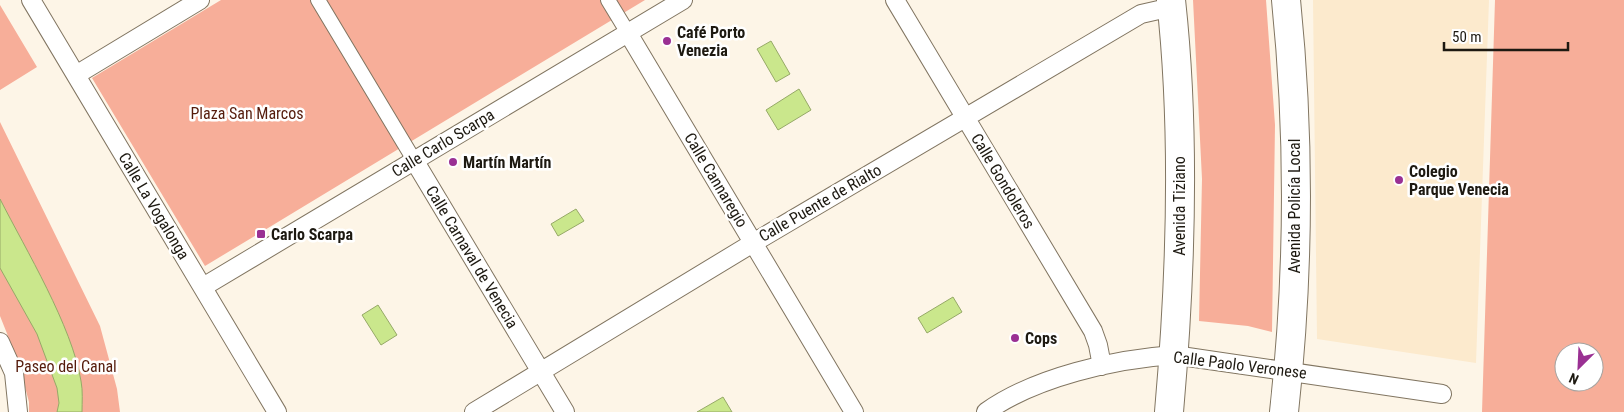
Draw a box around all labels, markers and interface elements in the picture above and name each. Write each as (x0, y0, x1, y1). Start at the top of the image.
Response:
scale bar (1444, 20, 1568, 52)
place label: Café Porto Venezia (677, 23, 745, 60)
text: 50 m (1452, 28, 1482, 46)
marker: Café Porto Venezia (661, 35, 673, 47)
park label: Plaza San Marcos (190, 104, 304, 123)
street label: Calle Carlo Scarpa (388, 105, 498, 181)
street label: Calle Cannaregio (680, 129, 752, 231)
street label: Calle Gondoleros (967, 130, 1039, 232)
street label: Avenida Policía Local (1285, 139, 1304, 273)
street label: Calle La Vogalonga (115, 149, 193, 263)
place label: Martín Martín (463, 153, 551, 172)
marker: Martín Martín (447, 156, 459, 168)
street label: Avenida Tiziano (1170, 156, 1189, 256)
street label: Calle Puente de Rialto (755, 160, 885, 246)
place label: Colegio Parque Venecia (1409, 162, 1509, 199)
marker: Colegio Parque Venecia (1393, 174, 1405, 186)
street label: Calle Carnaval de Venecia (422, 182, 522, 332)
place label: Carlo Scarpa (271, 225, 353, 244)
marker: Carlo Scarpa (255, 228, 267, 240)
place label: Cops (1025, 329, 1057, 348)
marker: Cops (1009, 332, 1021, 344)
north arrow (1554, 342, 1604, 392)
street label: Calle Paolo Veronese (1172, 347, 1308, 383)
park label: Paseo del Canal (15, 357, 117, 376)
text: N (1567, 370, 1581, 388)

